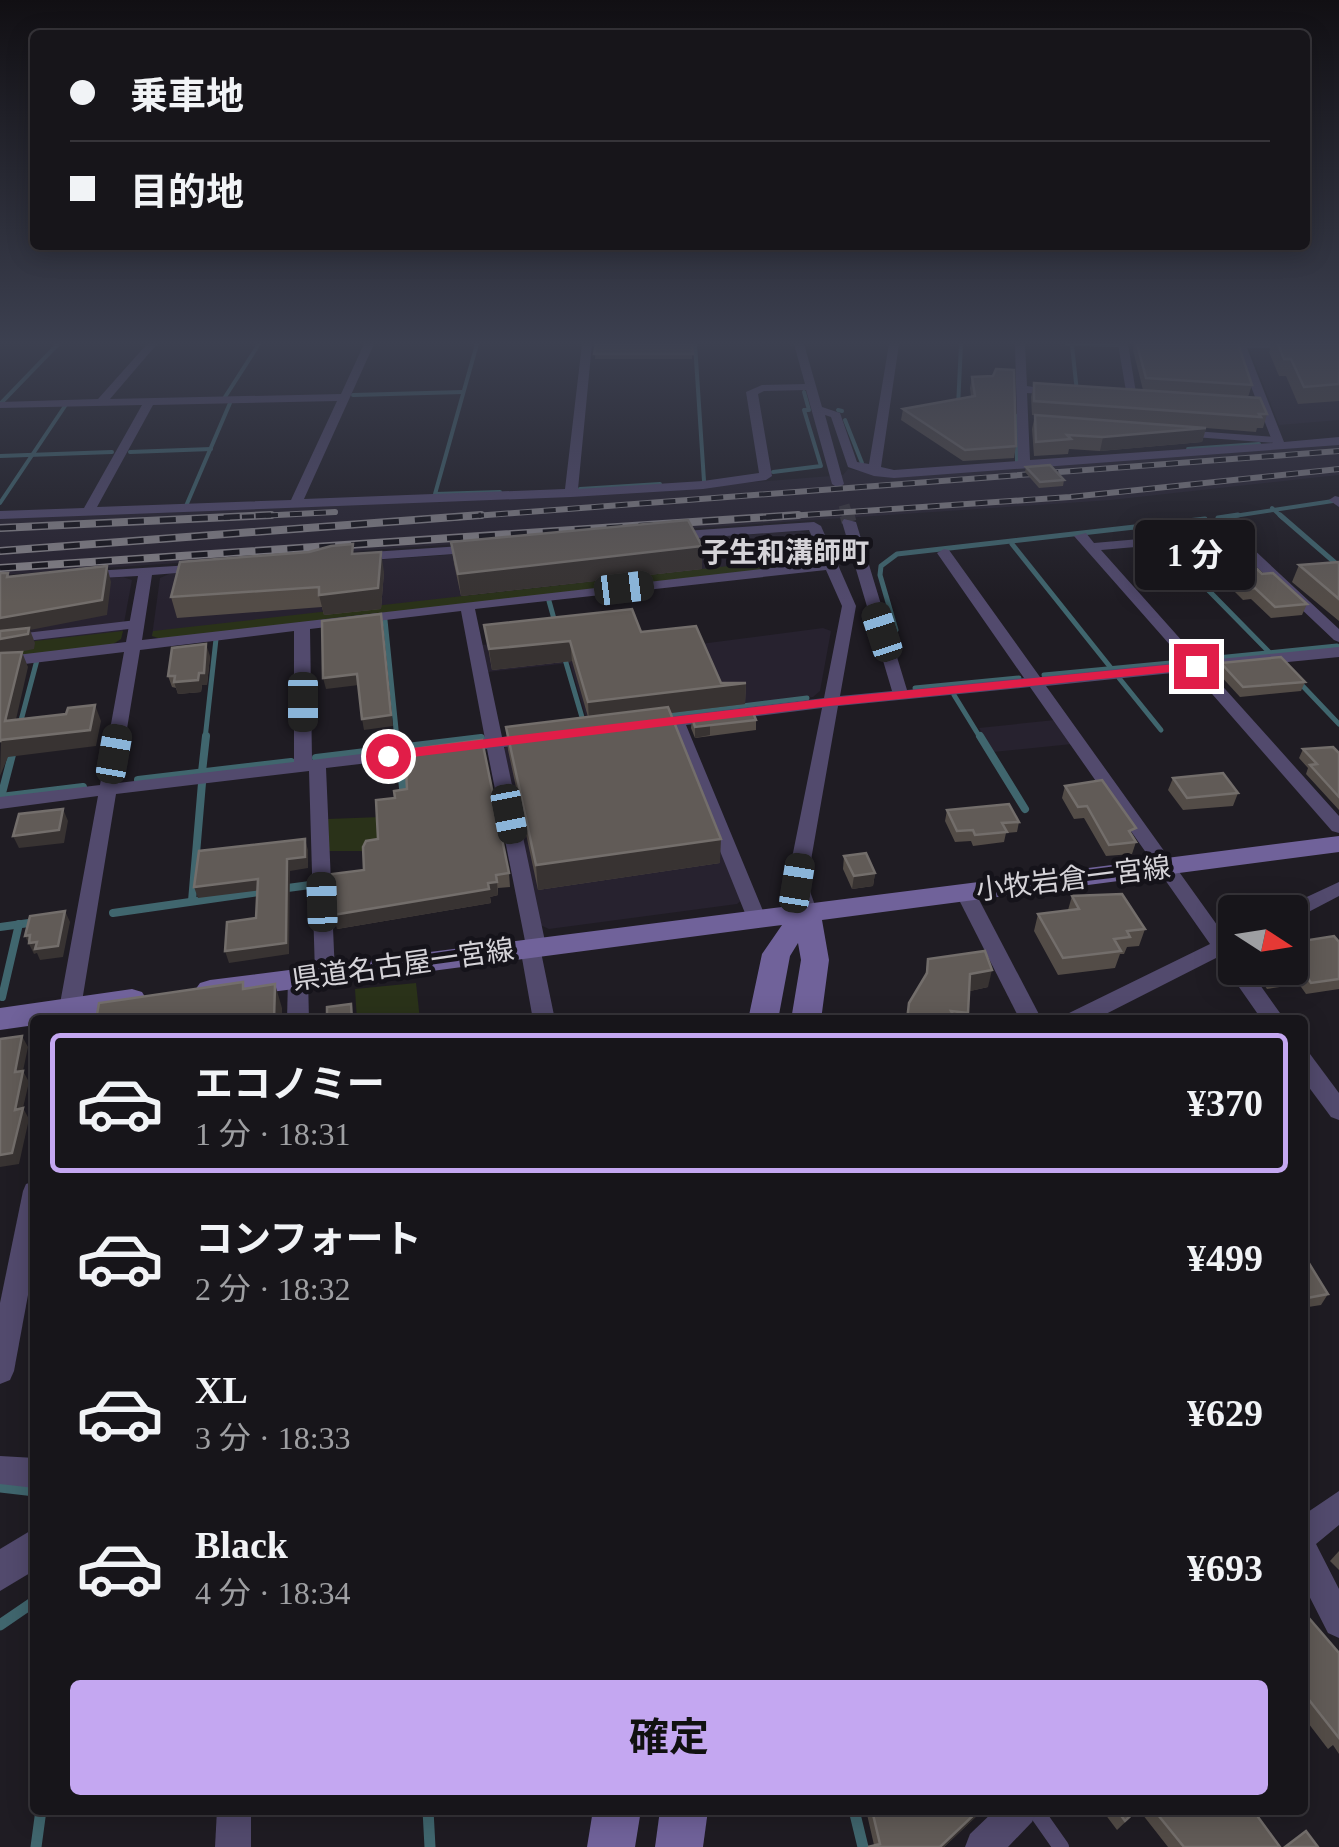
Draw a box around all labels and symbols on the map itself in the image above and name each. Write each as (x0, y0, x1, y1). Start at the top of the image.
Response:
callout: 1 分 (1136, 521, 1256, 591)
district label: 子生和溝師町 (701, 537, 869, 568)
car (592, 569, 656, 607)
car (858, 599, 906, 665)
route end (1174, 644, 1219, 689)
car (288, 672, 318, 732)
car (94, 722, 134, 786)
route start (366, 734, 411, 779)
car (489, 782, 529, 846)
car (777, 851, 817, 915)
street label: 小牧岩倉一宮線 (974, 851, 1172, 906)
car (306, 871, 338, 933)
north arrow (1218, 895, 1308, 985)
street label: 県道名古屋一宮線 (290, 934, 516, 995)

